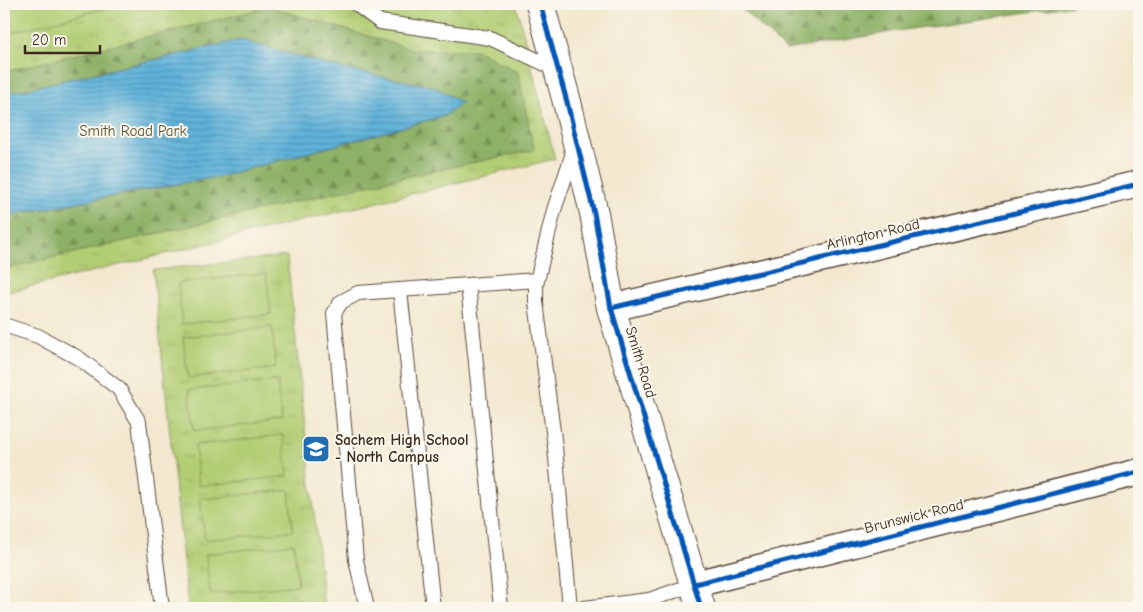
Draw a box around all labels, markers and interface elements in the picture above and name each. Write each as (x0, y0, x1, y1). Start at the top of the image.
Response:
scale bar (25, 22, 100, 54)
text: 20 m (32, 31, 66, 49)
park label: Smith Road Park (79, 122, 188, 140)
street label: Arlington Road (825, 215, 921, 253)
street label: Smith Road (622, 324, 660, 400)
place label: Sachem High School - North Campus (335, 431, 468, 466)
school or university icon: Sachem High School - North Campus (301, 434, 331, 464)
street label: Brunswick Road (862, 495, 966, 537)

